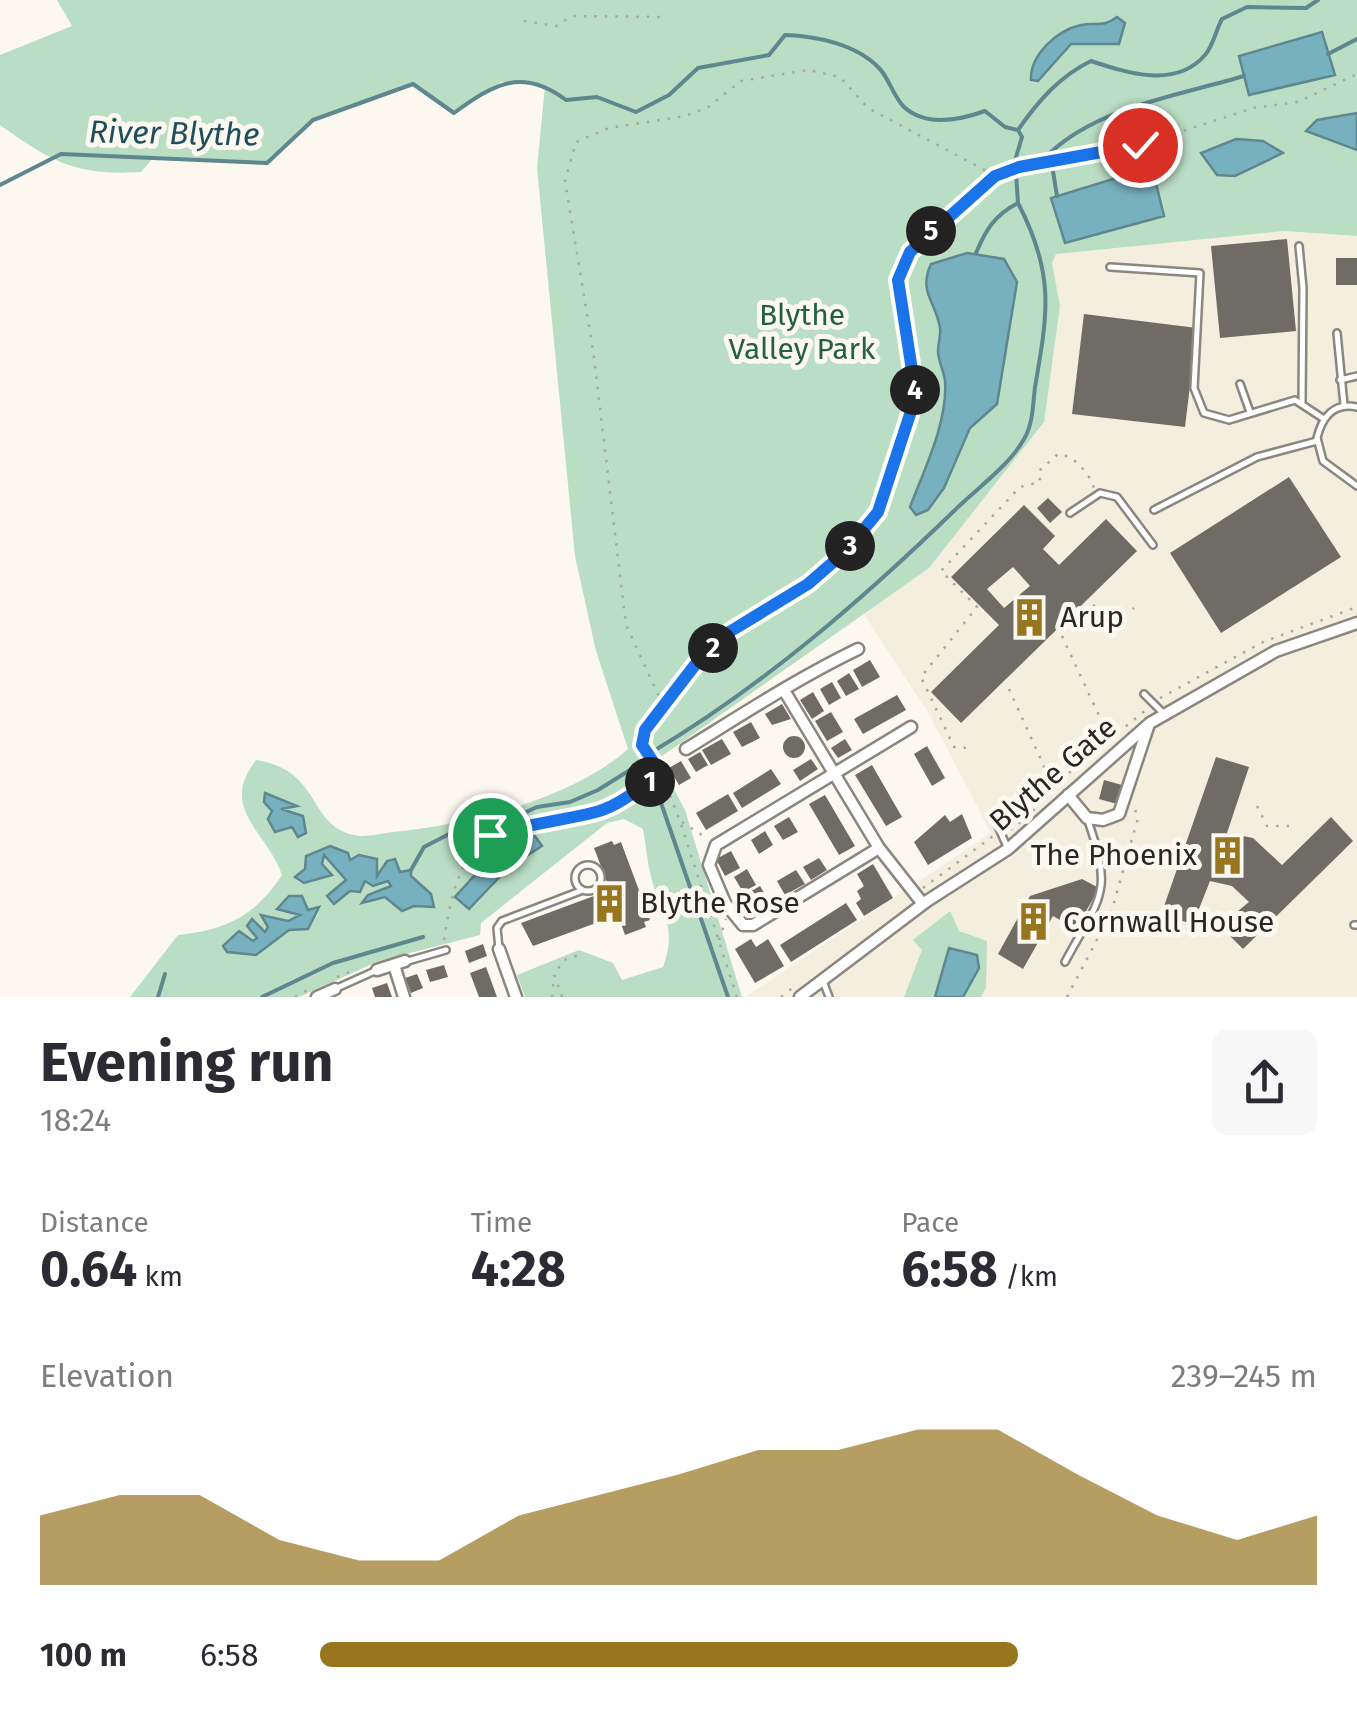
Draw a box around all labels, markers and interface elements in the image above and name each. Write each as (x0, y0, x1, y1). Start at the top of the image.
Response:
pin (1098, 103, 1183, 188)
water label: River Blythe (88, 113, 260, 153)
icon: check (1113, 118, 1168, 173)
pin: 5 (906, 206, 956, 256)
text: 5 (923, 214, 939, 247)
park label: Blythe Valley Park (729, 297, 876, 367)
pin: 4 (890, 365, 940, 415)
text: 4 (907, 373, 923, 406)
pin: 3 (825, 521, 875, 571)
text: 3 (843, 529, 857, 562)
building icon: Arup (1009, 596, 1051, 638)
place label: Arup (1060, 599, 1124, 635)
pin: 2 (688, 623, 738, 673)
text: 2 (706, 631, 720, 664)
street label: Blythe Gate (982, 709, 1124, 839)
pin: 1 (625, 757, 675, 807)
text: 1 (644, 765, 657, 798)
pin (448, 793, 533, 878)
icon: arrive (463, 808, 518, 863)
building icon: The Phoenix (1206, 834, 1248, 876)
place label: The Phoenix (1031, 837, 1197, 873)
building icon: Blythe Rose (589, 882, 631, 924)
place label: Blythe Rose (640, 885, 800, 921)
building icon: Cornwall House (1012, 901, 1054, 943)
place label: Cornwall House (1063, 904, 1274, 940)
text: Evening run (40, 1030, 334, 1096)
button: share (1212, 1030, 1317, 1135)
text: 18:24 (40, 1101, 111, 1139)
text: Distance (40, 1206, 149, 1239)
text: Time (471, 1206, 532, 1239)
text: Pace (901, 1206, 959, 1239)
text: 0.64 (40, 1239, 137, 1299)
text: 4:28 (471, 1239, 566, 1299)
text: 6:58 (901, 1239, 998, 1299)
text: km (137, 1260, 183, 1293)
text: /km (998, 1260, 1058, 1293)
text: Elevation (40, 1357, 174, 1395)
text: 239–245 m (1171, 1357, 1317, 1395)
text: 100 m (40, 1636, 127, 1674)
text: 6:58 (200, 1636, 259, 1674)

